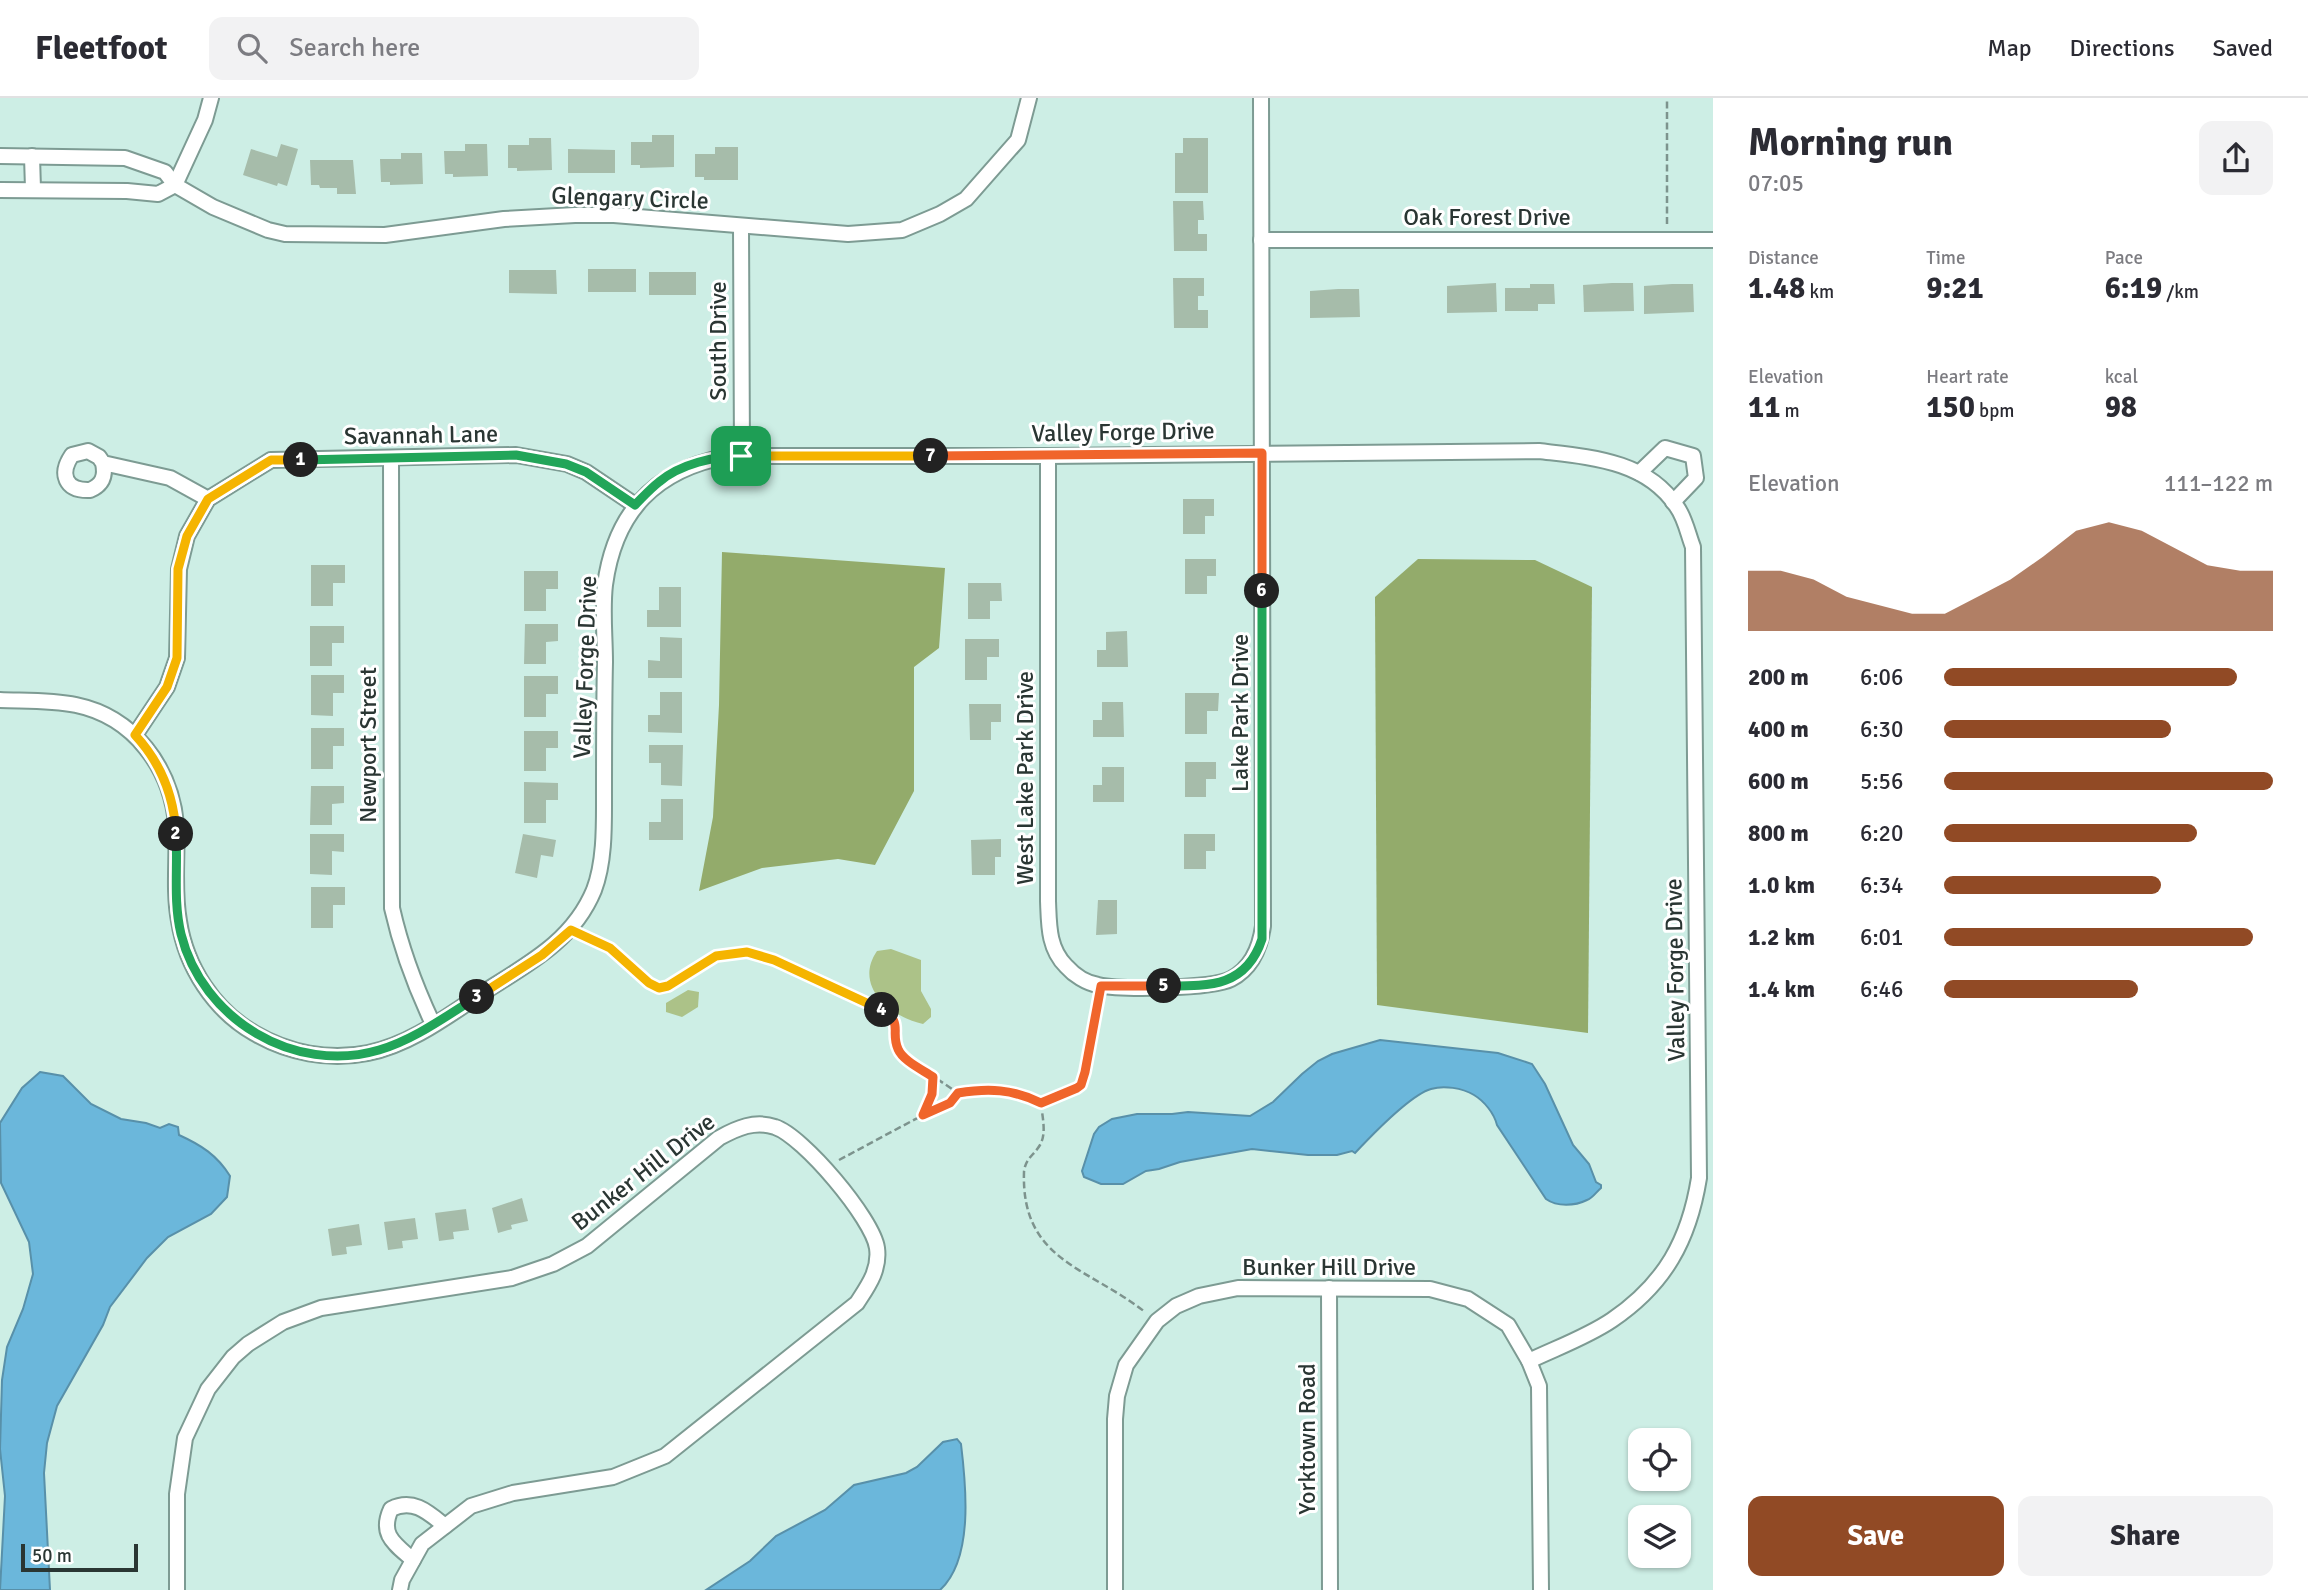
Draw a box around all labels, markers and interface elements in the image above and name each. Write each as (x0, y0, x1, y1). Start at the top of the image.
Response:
search box (209, 17, 699, 80)
text: Fleetfoot (35, 28, 167, 69)
icon: search (233, 29, 271, 67)
text: Search here (289, 32, 420, 64)
text: Map (1987, 33, 2032, 63)
text: Directions (2070, 33, 2175, 63)
text: Saved (2213, 33, 2273, 63)
text: Morning run (1748, 119, 1953, 166)
button: share (2199, 121, 2273, 195)
text: 07:05 (1748, 169, 1804, 198)
street label: Glengary Circle (551, 180, 709, 216)
street label: Oak Forest Drive (1403, 202, 1571, 232)
text: Distance (1748, 246, 1819, 270)
text: Time (1926, 246, 1965, 270)
text: Pace (2105, 246, 2143, 270)
text: 1.48 (1748, 270, 1805, 307)
text: 9:21 (1926, 270, 1984, 307)
text: 6:19 (2105, 270, 2162, 307)
text: km (1805, 280, 1834, 304)
text: /km (2162, 280, 2199, 304)
street label: South Drive (703, 281, 733, 401)
text: Elevation (1748, 365, 1824, 389)
text: Heart rate (1926, 365, 2009, 389)
text: kcal (2105, 365, 2138, 389)
text: 11 (1748, 389, 1780, 426)
text: 150 (1926, 389, 1975, 426)
text: 98 (2105, 389, 2137, 426)
text: m (1780, 399, 1800, 423)
text: bpm (1975, 399, 2014, 423)
street label: Valley Forge Drive (1031, 415, 1215, 449)
street label: Savannah Lane (344, 419, 498, 451)
pin (711, 426, 771, 486)
icon: arrive (722, 437, 760, 475)
pin: 7 (914, 438, 948, 474)
pin: 1 (284, 442, 318, 478)
text: 7 (925, 443, 936, 467)
text: 1 (295, 447, 306, 471)
text: Elevation (1748, 469, 1840, 498)
text: 111–122 m (2164, 469, 2273, 498)
pin: 6 (1244, 574, 1280, 608)
street label: Valley Forge Drive (567, 575, 603, 759)
text: 6 (1256, 578, 1267, 602)
street label: Lake Park Drive (1225, 634, 1255, 792)
text: 200 m (1748, 663, 1809, 692)
text: 6:06 (1860, 663, 1903, 692)
street label: Newport Street (353, 667, 383, 823)
street label: West Lake Park Drive (1010, 671, 1040, 885)
text: 400 m (1748, 715, 1809, 744)
text: 6:30 (1860, 715, 1903, 744)
text: 600 m (1748, 767, 1809, 796)
text: 5:56 (1860, 767, 1903, 796)
pin: 2 (158, 816, 194, 852)
text: 800 m (1748, 819, 1809, 848)
text: 6:20 (1860, 819, 1903, 848)
text: 2 (170, 821, 181, 845)
text: 1.0 km (1748, 871, 1815, 900)
text: 6:34 (1860, 871, 1903, 900)
street label: Valley Forge Drive (1658, 878, 1692, 1062)
text: 1.2 km (1748, 923, 1815, 952)
text: 6:01 (1860, 923, 1903, 952)
pin: 5 (1146, 968, 1182, 1004)
text: 5 (1158, 973, 1169, 997)
text: 1.4 km (1748, 975, 1815, 1004)
text: 6:46 (1860, 975, 1903, 1004)
pin: 3 (460, 979, 494, 1014)
text: 3 (471, 984, 482, 1008)
pin: 4 (864, 992, 900, 1028)
text: 4 (876, 997, 887, 1021)
street label: Bunker Hill Drive (565, 1107, 721, 1237)
street label: Bunker Hill Drive (1242, 1252, 1416, 1282)
street label: Yorktown Road (1292, 1363, 1322, 1515)
map controls (1628, 1428, 1691, 1568)
button: locate (1628, 1428, 1691, 1491)
button: Save (1748, 1496, 2004, 1576)
button: Share (2018, 1496, 2273, 1576)
button: layers (1628, 1505, 1691, 1568)
scale bar (21, 1541, 138, 1573)
text: 50 m (32, 1544, 72, 1568)

